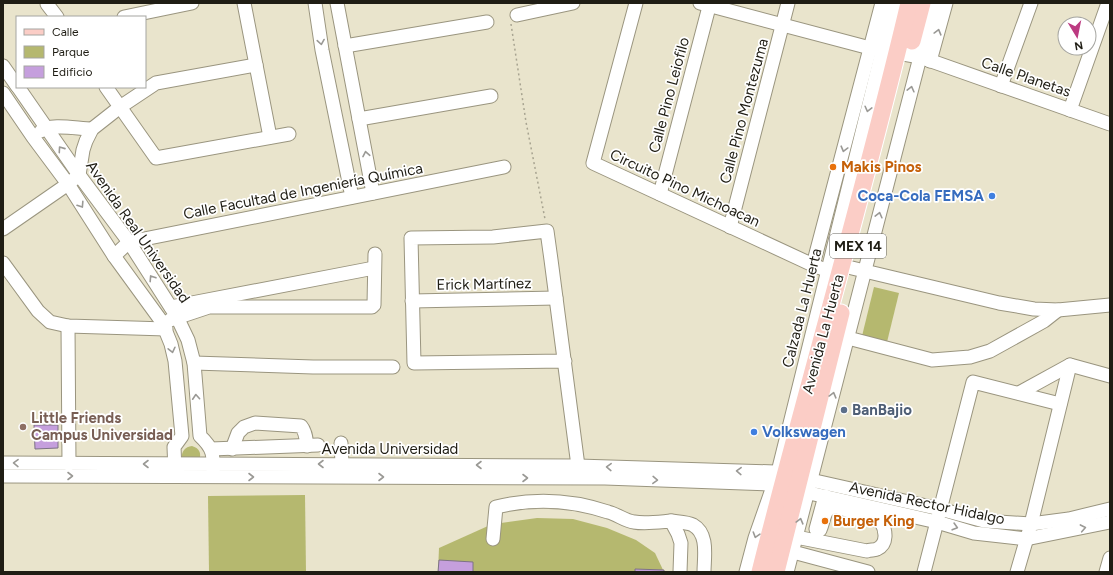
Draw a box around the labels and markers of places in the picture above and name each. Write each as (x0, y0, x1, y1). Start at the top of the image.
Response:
place label: Makis Pinos (841, 158, 922, 176)
marker: Makis Pinos (828, 162, 838, 172)
place label: Coca-Cola FEMSA (857, 187, 984, 205)
marker: Coca-Cola FEMSA (987, 191, 997, 201)
place label: BanBajio (852, 401, 912, 419)
marker: BanBajio (839, 405, 849, 415)
place label: Little Friends Campus Universidad (31, 409, 173, 444)
marker: Little Friends Campus Universidad (18, 422, 28, 432)
place label: Volkswagen (762, 423, 846, 441)
marker: Volkswagen (749, 427, 759, 437)
place label: Burger King (833, 512, 914, 530)
marker: Burger King (820, 516, 830, 526)

